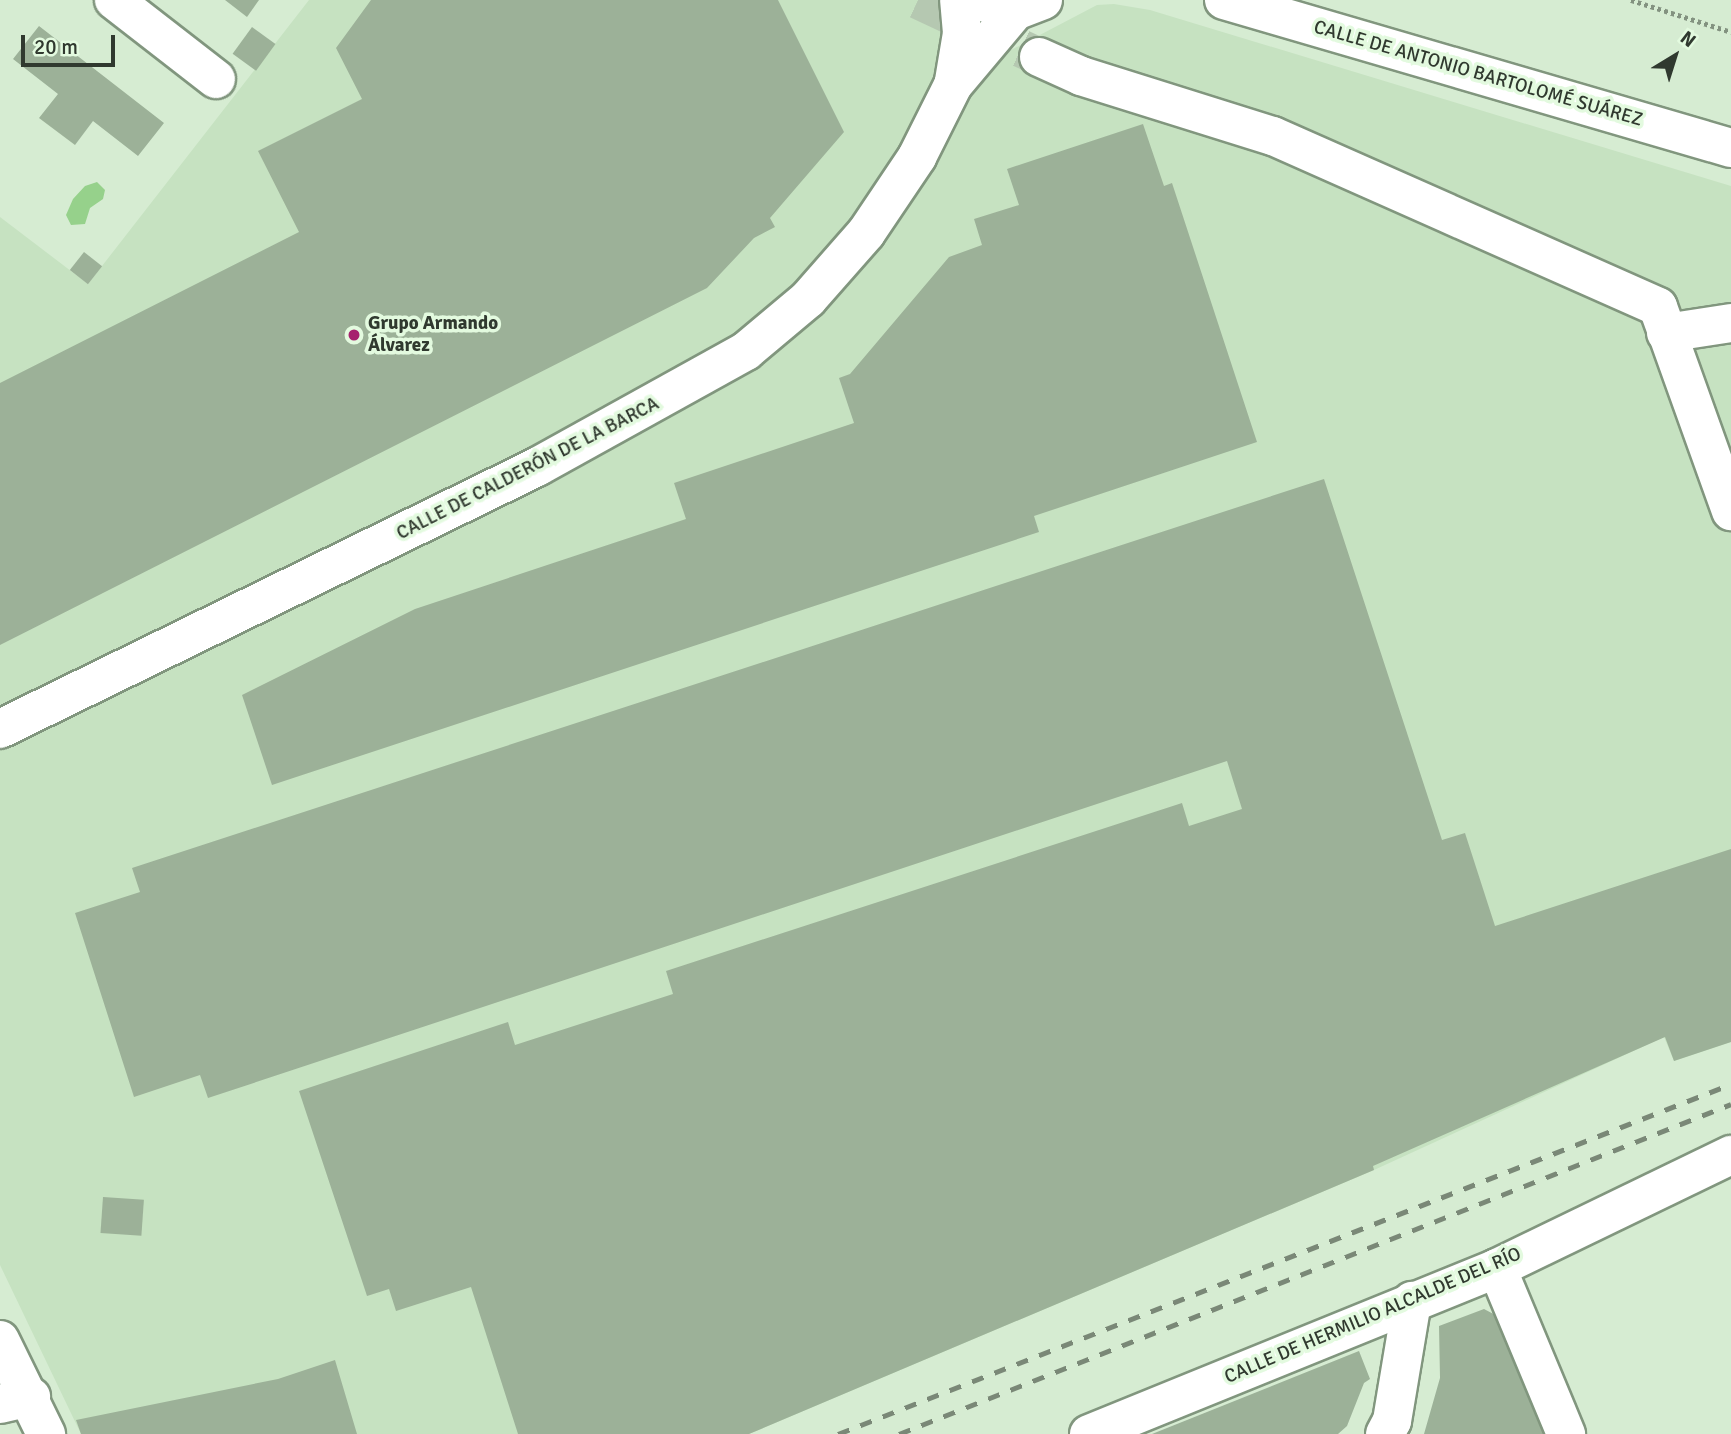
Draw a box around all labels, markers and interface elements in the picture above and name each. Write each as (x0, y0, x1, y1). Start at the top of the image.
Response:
street label: CALLE DE ANTONIO BARTOLOMÉ SUÁREZ (1311, 16, 1645, 132)
scale bar (24, 21, 119, 65)
north arrow (1640, 21, 1710, 91)
text: N (1675, 26, 1701, 53)
text: 20 m (34, 34, 78, 60)
place label: Grupo Armando Álvarez (368, 313, 498, 357)
marker: Grupo Armando Álvarez (346, 327, 362, 343)
street label: CALLE DE CALDERÓN DE LA BARCA (393, 393, 663, 545)
street label: CALLE DE HERMILIO ALCALDE DEL RÍO (1221, 1243, 1525, 1389)

